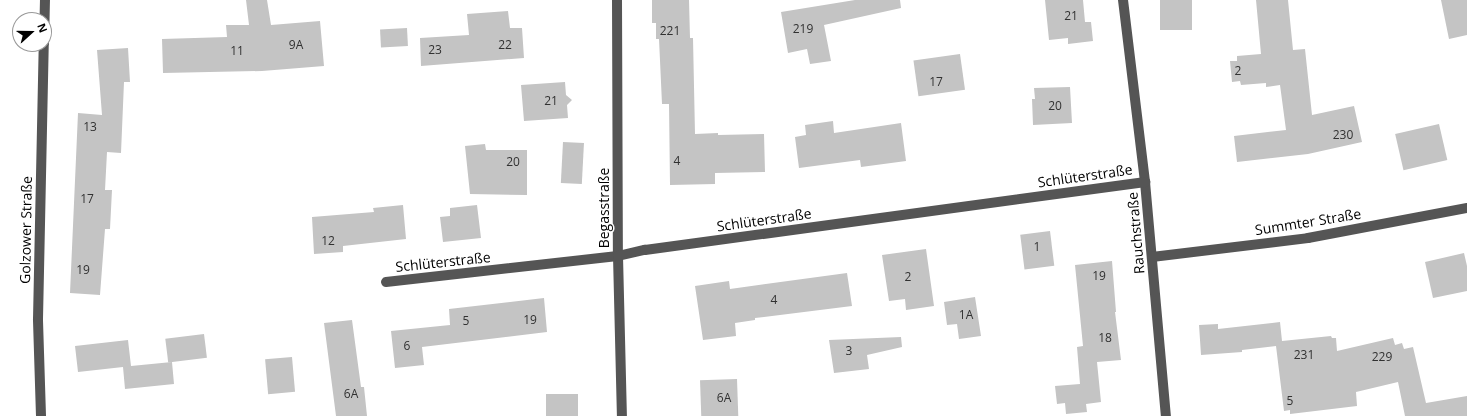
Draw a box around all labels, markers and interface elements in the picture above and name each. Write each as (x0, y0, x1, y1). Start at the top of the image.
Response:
house number: 21 (1064, 9, 1078, 23)
north arrow (12, 12, 52, 52)
text: N (34, 21, 51, 35)
house number: 219 (793, 22, 813, 36)
house number: 221 (660, 24, 680, 38)
house number: 9A (289, 38, 303, 52)
house number: 22 (498, 38, 512, 52)
house number: 23 (428, 43, 442, 57)
house number: 11 (230, 44, 244, 58)
house number: 2 (1235, 64, 1241, 78)
house number: 17 (929, 75, 943, 89)
house number: 21 (544, 94, 558, 108)
house number: 20 (1048, 99, 1062, 113)
house number: 13 (83, 120, 97, 134)
house number: 230 (1333, 128, 1353, 142)
house number: 4 (674, 154, 680, 168)
house number: 20 (506, 155, 520, 169)
street label: Schlüterstraße (1037, 161, 1133, 191)
street label: Begasstraße (596, 168, 612, 248)
street label: Golzower Straße (17, 176, 35, 284)
street label: Rauchstraße (1124, 191, 1148, 275)
house number: 17 (80, 192, 94, 206)
street label: Schlüterstraße (716, 205, 812, 235)
street label: Summter Straße (1254, 205, 1362, 239)
house number: 12 (321, 234, 335, 248)
house number: 1 (1034, 240, 1040, 254)
street label: Schlüterstraße (395, 249, 491, 275)
house number: 19 (76, 263, 90, 277)
house number: 19 (1092, 269, 1106, 283)
house number: 2 (905, 270, 911, 284)
house number: 4 (771, 293, 777, 307)
house number: 1A (959, 308, 973, 322)
house number: 19 (523, 313, 537, 327)
house number: 5 (463, 314, 469, 328)
house number: 18 (1098, 331, 1112, 345)
house number: 6 (404, 339, 410, 353)
house number: 3 (846, 344, 852, 358)
house number: 231 (1294, 348, 1314, 362)
house number: 229 (1372, 350, 1392, 364)
house number: 6A (344, 387, 358, 401)
house number: 6A (717, 391, 731, 405)
house number: 5 (1287, 394, 1293, 408)

